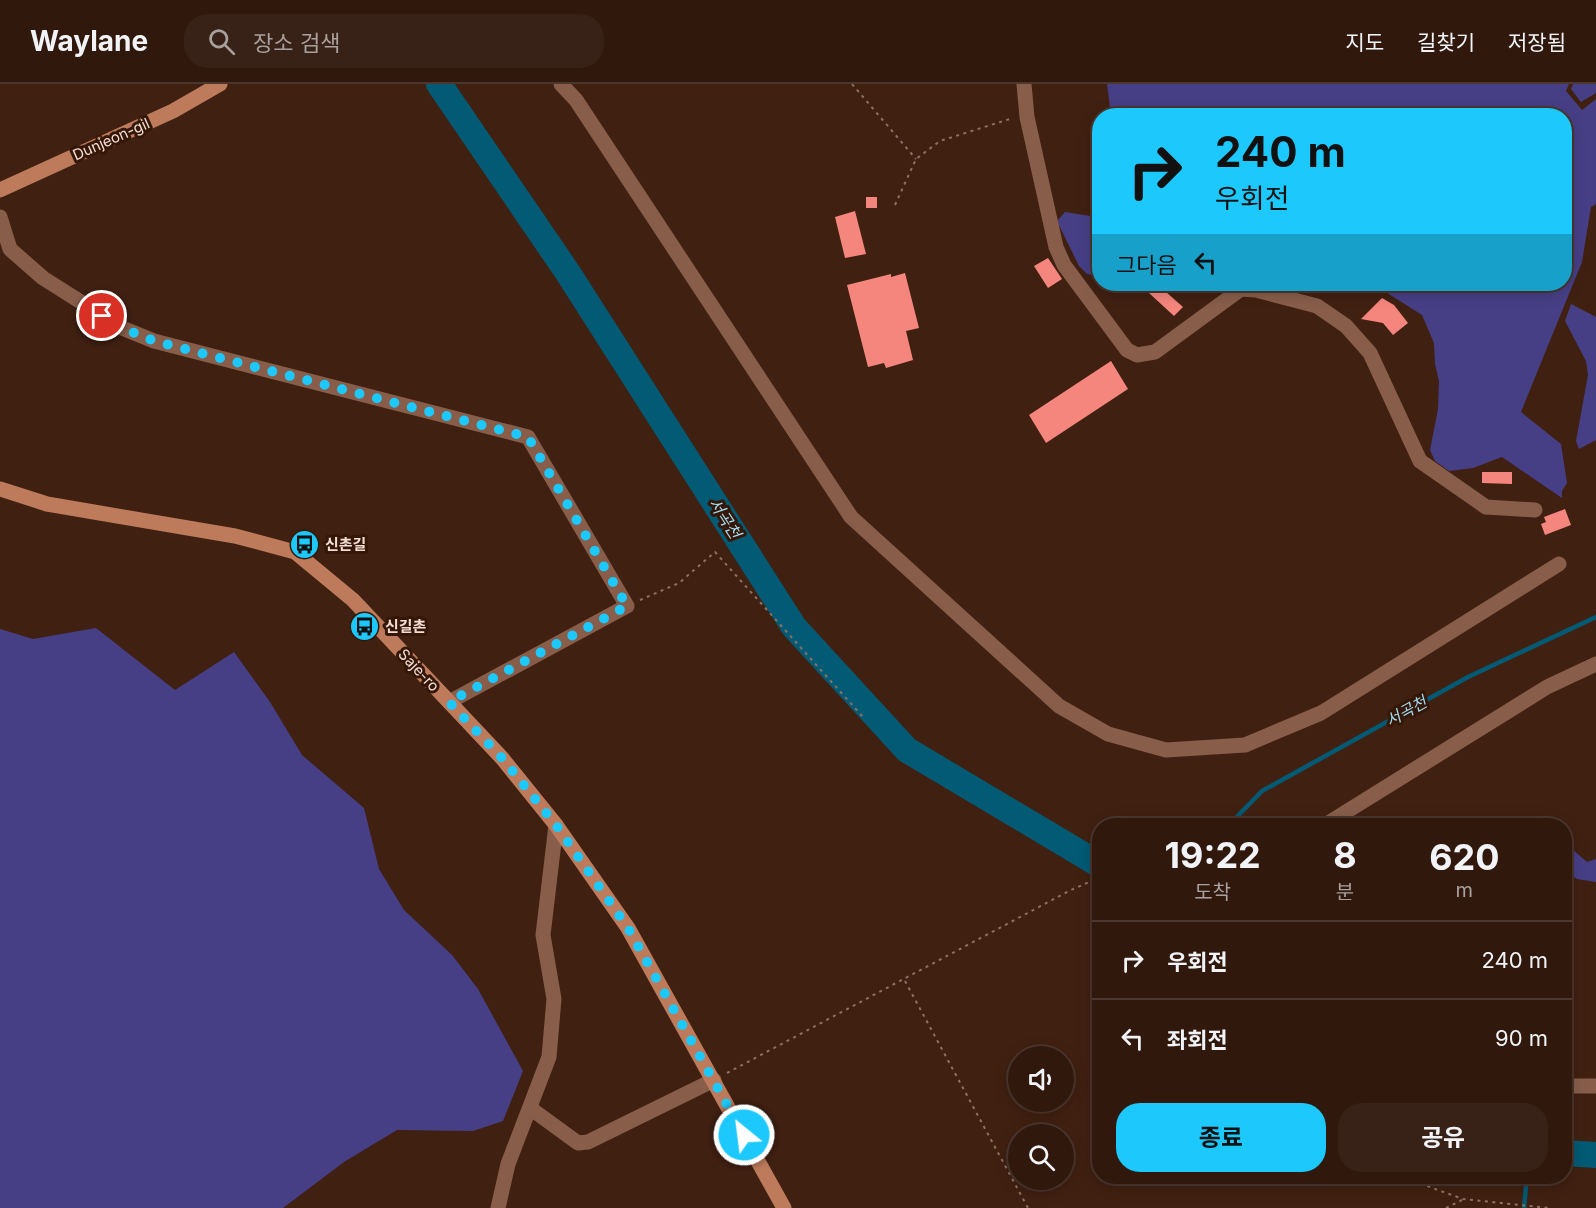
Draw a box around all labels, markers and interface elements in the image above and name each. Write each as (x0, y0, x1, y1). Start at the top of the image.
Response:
search box (184, 14, 604, 68)
text: Waylane (30, 24, 148, 58)
icon: search (205, 25, 238, 58)
text: 장소 검색 (253, 30, 340, 56)
text: 지도 (1345, 30, 1384, 55)
text: 길찾기 (1417, 30, 1475, 55)
text: 저장됨 (1508, 30, 1566, 55)
street label: Dunjeon-gil (70, 114, 152, 164)
text: 240 m (1215, 126, 1346, 177)
icon: right (1116, 132, 1194, 210)
text: 우회전 (1215, 182, 1290, 215)
icon: left (1189, 246, 1222, 279)
text: 그다음 (1116, 252, 1177, 278)
pin (76, 290, 127, 341)
icon: arrive (85, 299, 118, 332)
water label: 서곡천 (705, 494, 747, 544)
bus stop icon: 신촌길 (288, 528, 320, 560)
place label: 신촌길 (325, 535, 366, 554)
bus stop icon: 신길촌 (348, 610, 380, 642)
place label: 신길촌 (385, 617, 427, 636)
street label: Saje-ro (394, 645, 444, 695)
water label: 서곡천 (1382, 690, 1432, 730)
text: 19:22 (1164, 833, 1261, 877)
text: 8 (1333, 833, 1357, 877)
text: 620 (1429, 835, 1500, 879)
text: m (1456, 878, 1473, 902)
text: 도착 (1194, 880, 1231, 904)
text: 분 (1336, 880, 1354, 904)
icon: right (1116, 944, 1149, 977)
text: 240 m (1481, 947, 1548, 973)
text: 우회전 (1167, 949, 1228, 975)
icon: left (1116, 1022, 1149, 1055)
text: 90 m (1495, 1025, 1548, 1051)
text: 좌회전 (1167, 1027, 1228, 1053)
map controls (1008, 1046, 1074, 1190)
button: sound (1008, 1046, 1074, 1112)
position arrow (712, 1103, 776, 1167)
button: 종료 (1116, 1103, 1326, 1172)
button: 공유 (1338, 1103, 1548, 1172)
button: search (1008, 1124, 1074, 1190)

